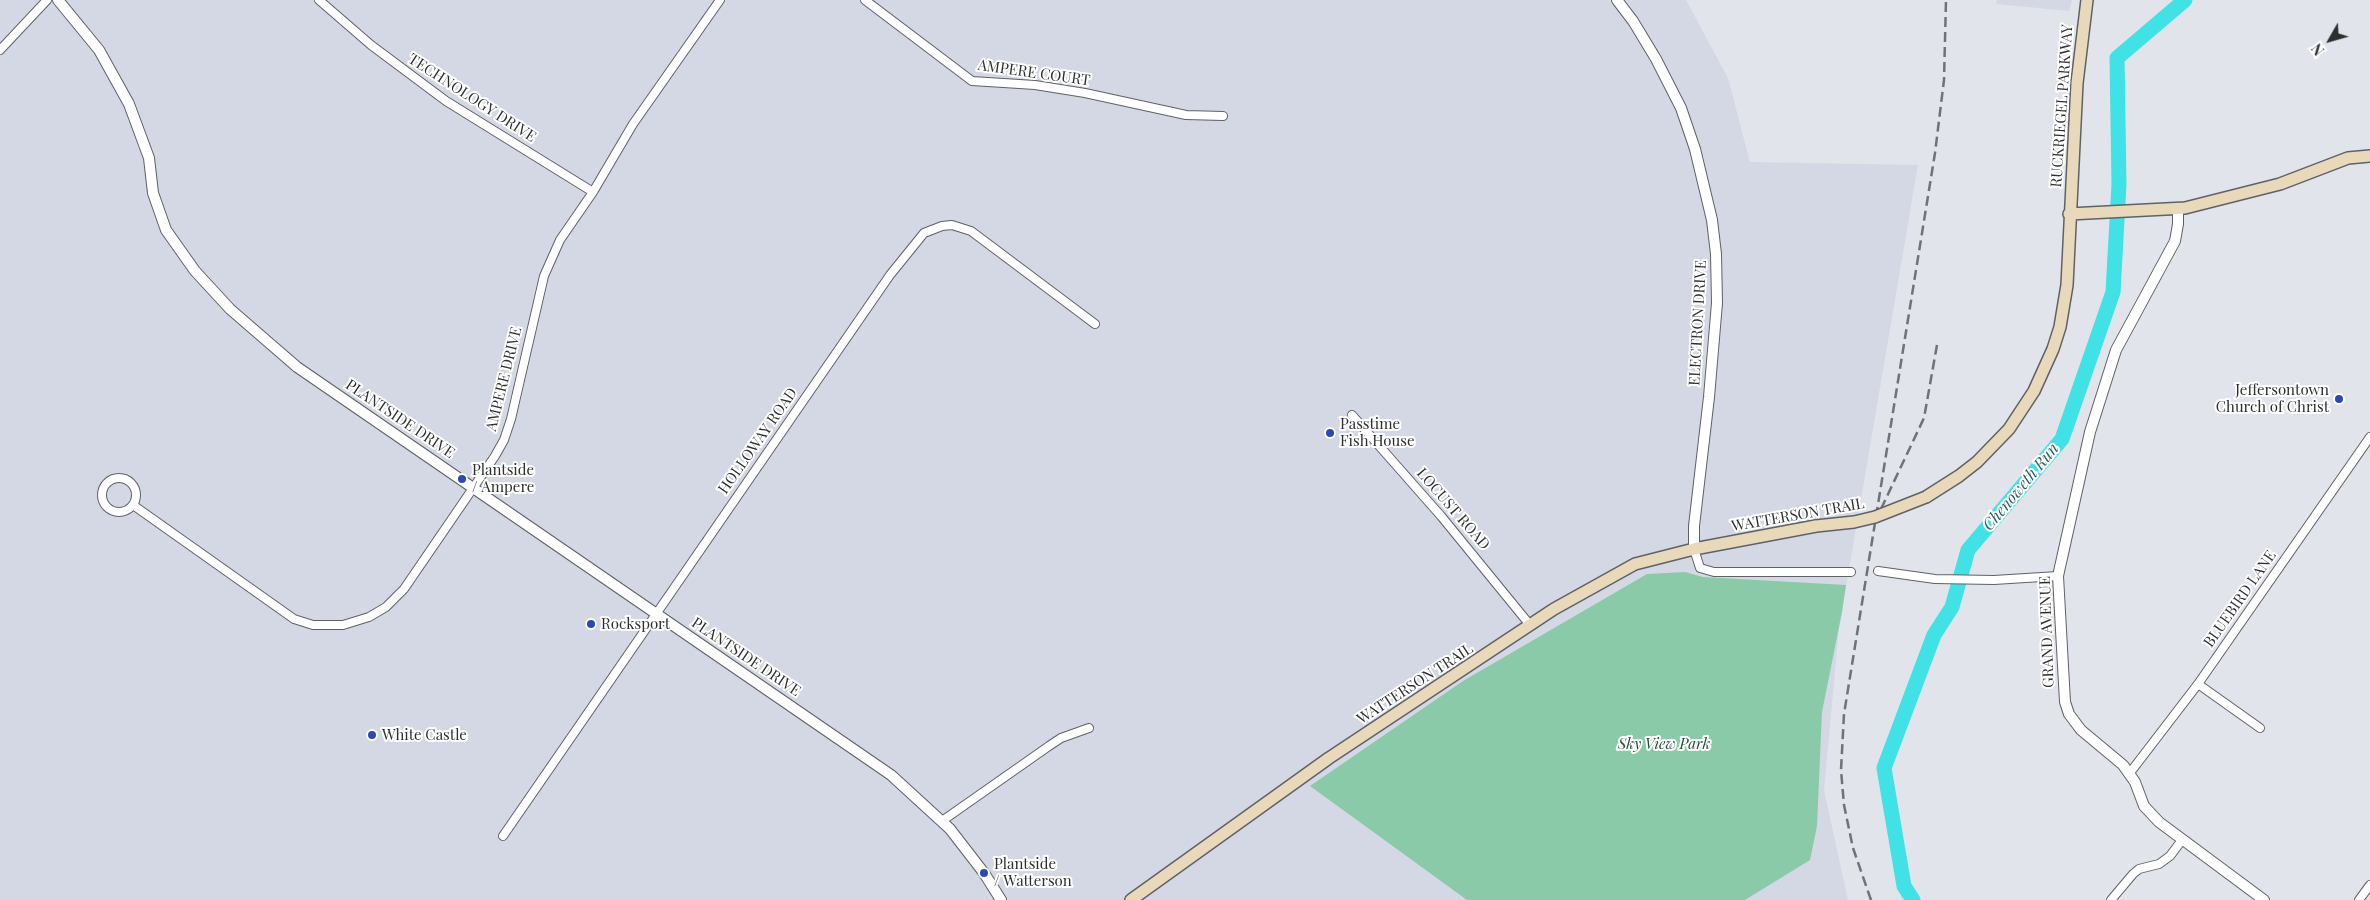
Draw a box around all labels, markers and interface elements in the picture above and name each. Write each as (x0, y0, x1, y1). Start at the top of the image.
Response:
north arrow (2305, 15, 2355, 65)
street label: RUCKRIEGEL PARKWAY (2047, 24, 2077, 188)
text: N (2307, 40, 2328, 59)
street label: TECHNOLOGY DRIVE (405, 50, 539, 146)
street label: AMPERE COURT (977, 56, 1091, 90)
street label: ELECTRON DRIVE (1686, 260, 1710, 386)
street label: AMPERE DRIVE (482, 325, 526, 433)
street label: PLANTSIDE DRIVE (342, 376, 458, 462)
place label: Jeffersontown Church of Christ (2216, 381, 2329, 416)
street label: HOLLOWAY ROAD (715, 384, 801, 498)
marker: Jeffersontown Church of Christ (2333, 393, 2345, 405)
place label: Passtime Fish House (1340, 415, 1415, 450)
marker: Passtime Fish House (1324, 427, 1336, 439)
water label: Chenoweth Run (1979, 439, 2063, 535)
place label: Plantside / Ampere (472, 461, 534, 496)
street label: LOCUST ROAD (1413, 465, 1493, 553)
marker: Plantside / Ampere (456, 473, 468, 485)
street label: WATTERSON TRAIL (1730, 494, 1866, 536)
street label: BLUEBIRD LANE (2200, 547, 2280, 651)
street label: GRAND AVENUE (2036, 576, 2058, 688)
street label: PLANTSIDE DRIVE (688, 614, 804, 700)
place label: Rocksport (601, 615, 670, 633)
marker: Rocksport (585, 618, 597, 630)
street label: WATTERSON TRAIL (1354, 640, 1476, 728)
place label: White Castle (382, 726, 467, 744)
marker: White Castle (366, 729, 378, 741)
park label: Sky View Park (1618, 735, 1710, 753)
place label: Plantside / Watterson (994, 855, 1072, 890)
marker: Plantside / Watterson (978, 867, 990, 879)

